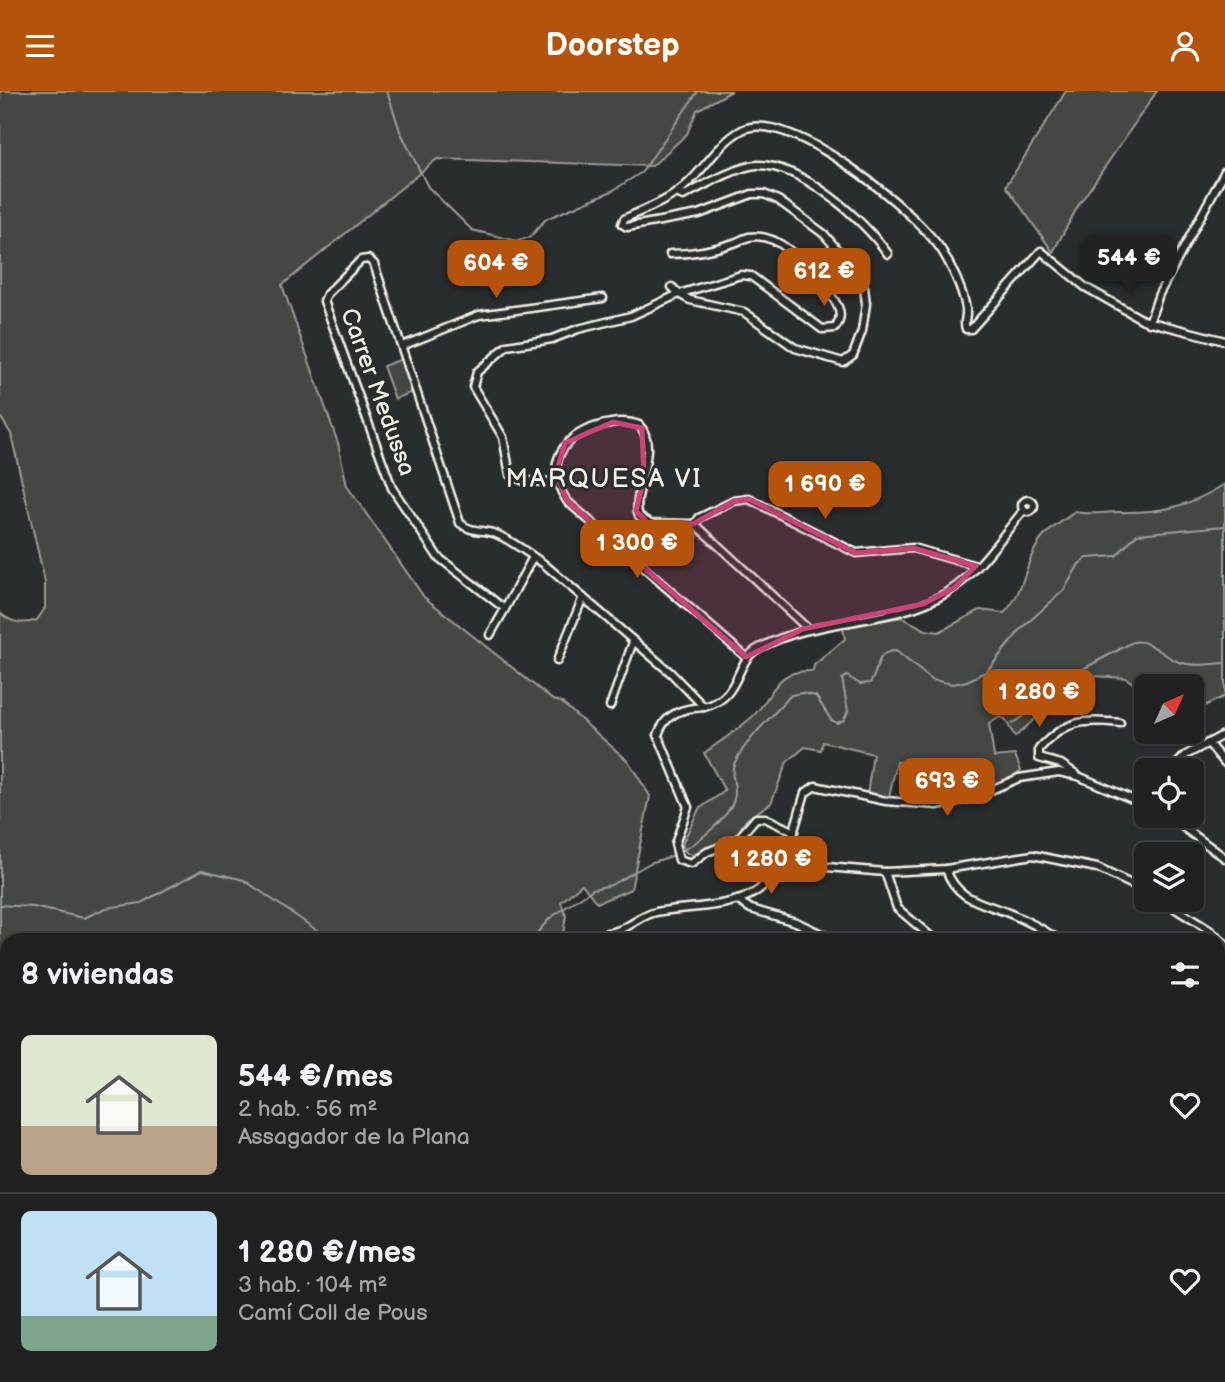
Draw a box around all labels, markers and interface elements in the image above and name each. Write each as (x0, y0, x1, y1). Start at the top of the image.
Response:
text: Doorstep (545, 26, 680, 65)
icon: menu (21, 27, 59, 65)
icon: person (1166, 27, 1204, 65)
pin: 544 € (1080, 235, 1178, 295)
pin: 604 € (447, 241, 545, 300)
text: 544 € (1097, 244, 1161, 272)
text: 604 € (463, 249, 529, 277)
pin: 612 € (775, 249, 873, 308)
text: 612 € (794, 257, 854, 285)
street label: Carrer Medussa (334, 304, 422, 480)
pin: 1 690 € (760, 461, 890, 521)
district label: MARQUESA VI (505, 464, 703, 495)
text: 1 690 € (784, 470, 866, 498)
pin: 1 300 € (572, 521, 702, 580)
text: 1 300 € (596, 529, 678, 557)
pin: 1 280 € (974, 669, 1104, 729)
north arrow (1134, 674, 1204, 744)
map controls (1134, 674, 1204, 912)
text: 1 280 € (998, 678, 1080, 706)
button: locate (1134, 758, 1204, 828)
pin: 693 € (898, 759, 996, 818)
text: 693 € (915, 767, 979, 795)
pin: 1 280 € (706, 837, 836, 896)
button: layers (1134, 842, 1204, 912)
text: 1 280 € (730, 845, 812, 873)
icon: filters (1166, 956, 1204, 994)
text: 8 viviendas (21, 957, 174, 993)
text: 544 €/mes (238, 1059, 393, 1095)
icon: home (77, 1063, 161, 1147)
icon: heart (1166, 1086, 1204, 1124)
text: 2 hab. · 56 m² (238, 1095, 378, 1123)
text: Assagador de la Plana (238, 1123, 470, 1151)
text: 1 280 €/mes (238, 1235, 416, 1271)
icon: home (77, 1239, 161, 1323)
icon: heart (1166, 1262, 1204, 1300)
text: 3 hab. · 104 m² (238, 1271, 387, 1299)
text: Camí Coll de Pous (238, 1299, 428, 1327)

